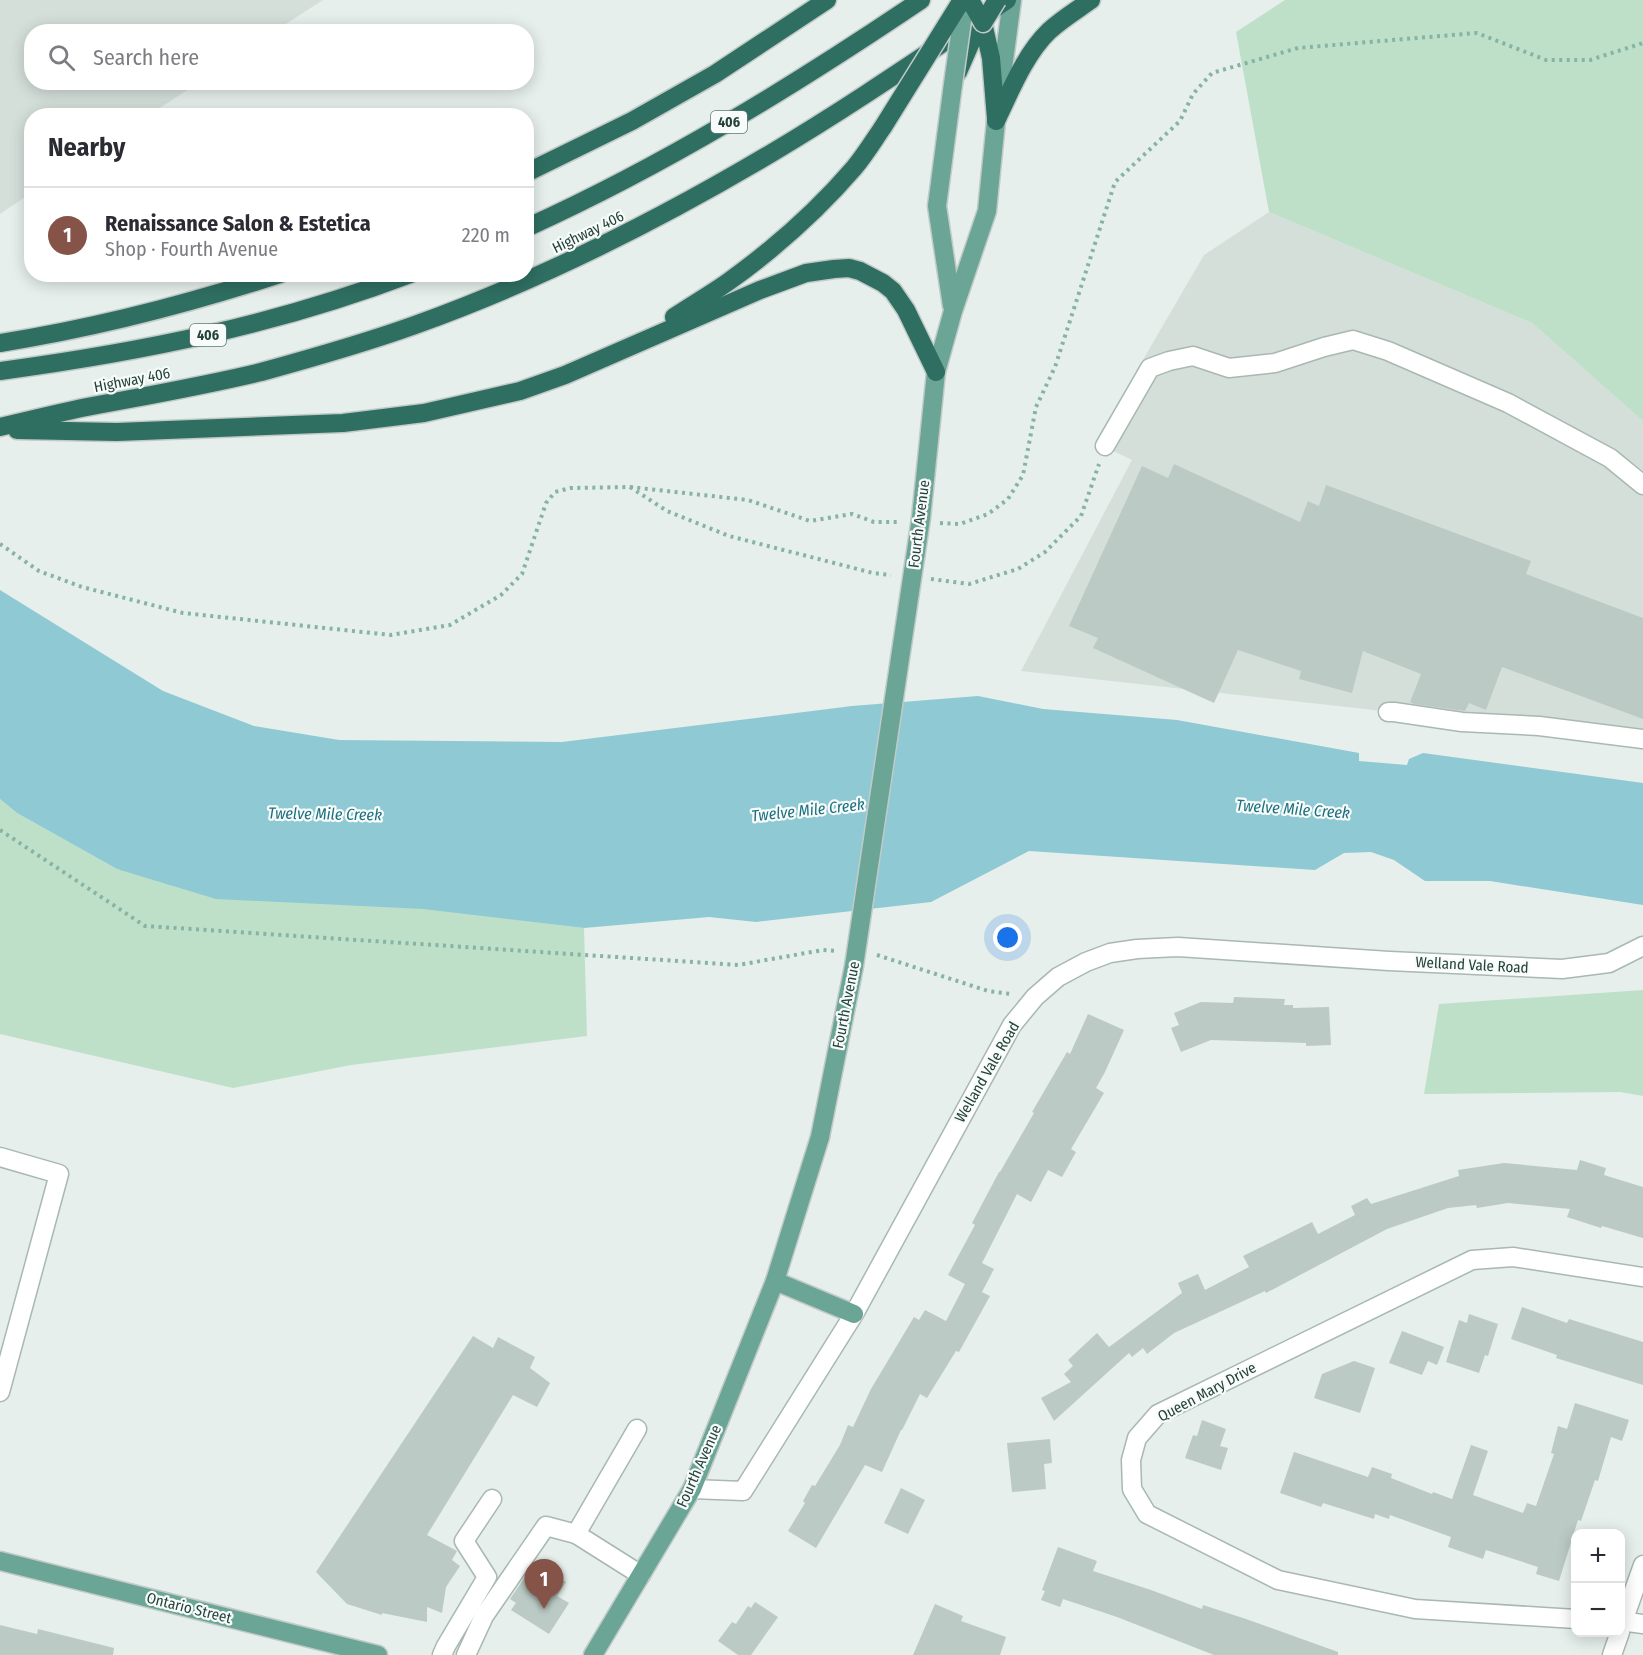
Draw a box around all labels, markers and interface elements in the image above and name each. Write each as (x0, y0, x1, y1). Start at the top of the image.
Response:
search box (24, 24, 534, 90)
icon: search (45, 41, 78, 74)
text: Search here (93, 44, 199, 71)
road number: 406 (711, 111, 747, 133)
text: Nearby (48, 132, 125, 163)
street label: Highway 406 (549, 207, 627, 257)
text: Renaissance Salon & Estetica (105, 210, 371, 237)
text: 1 (63, 223, 72, 247)
text: 220 m (462, 223, 510, 247)
text: Shop · Fourth Avenue (105, 237, 278, 261)
road number: 406 (190, 324, 226, 346)
street label: Highway 406 (92, 364, 172, 396)
street label: Fourth Avenue (905, 479, 933, 569)
water label: Twelve Mile Creek (750, 795, 866, 825)
water label: Twelve Mile Creek (1236, 796, 1351, 822)
water label: Twelve Mile Creek (268, 804, 382, 824)
your location (993, 923, 1022, 952)
street label: Welland Vale Road (1415, 953, 1529, 977)
street label: Fourth Avenue (829, 960, 863, 1050)
street label: Welland Vale Road (951, 1018, 1023, 1126)
street label: Queen Mary Drive (1155, 1359, 1259, 1425)
street label: Fourth Avenue (673, 1422, 725, 1510)
map controls (1571, 1529, 1625, 1637)
button: + (1571, 1529, 1625, 1583)
pin: 1 (524, 1560, 564, 1609)
button: − (1571, 1583, 1625, 1637)
street label: Ontario Street (145, 1589, 233, 1627)

